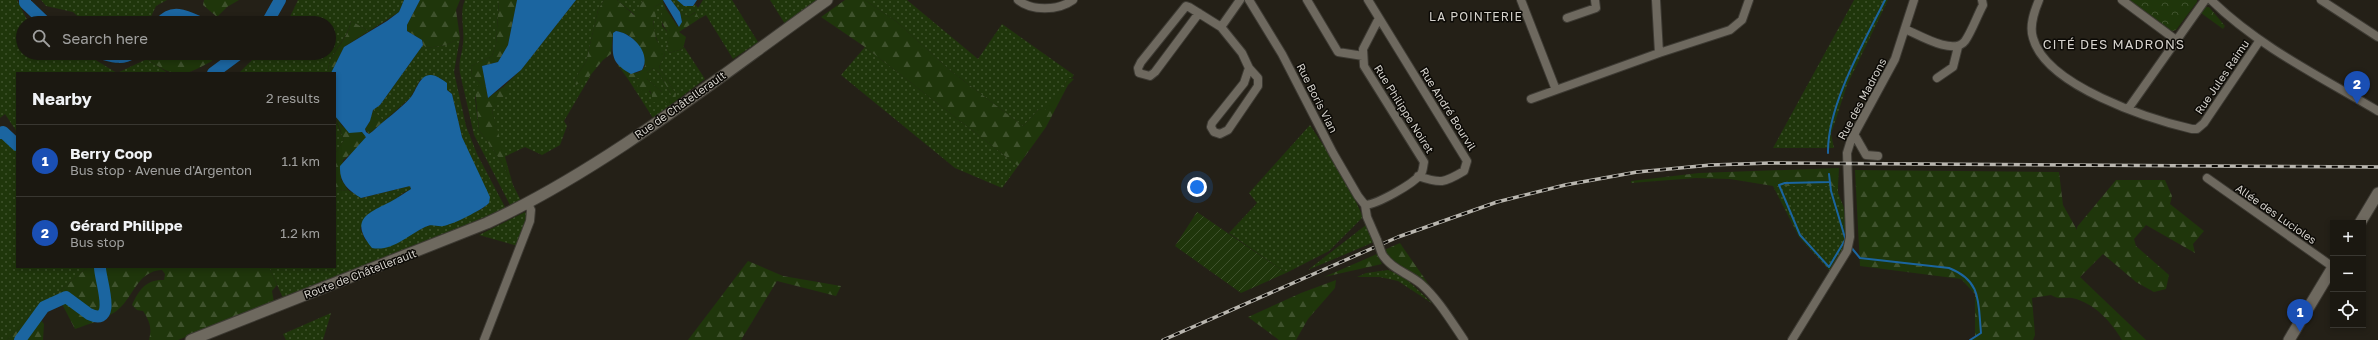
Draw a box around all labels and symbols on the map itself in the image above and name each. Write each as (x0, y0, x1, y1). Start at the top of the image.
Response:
district label: LA POINTERIE (1429, 9, 1523, 24)
district label: CITÉ DES MADRONS (2043, 36, 2185, 52)
street label: Rue Jules Raimu (2192, 37, 2251, 116)
street label: Rue des Madrons (1835, 56, 1889, 142)
street label: Rue Boris Vian (1294, 61, 1341, 135)
street label: Rue Philippe Noiret (1372, 62, 1437, 155)
street label: Rue André Bourvil (1418, 65, 1479, 153)
street label: Rue de Châtellerault (632, 68, 728, 141)
pin: 2 (2344, 71, 2370, 104)
your location (1187, 177, 1207, 197)
street label: Allée des Lucioles (2234, 181, 2319, 246)
street label: Route de Châtellerault (302, 246, 418, 301)
pin: 1 (2287, 299, 2313, 332)

